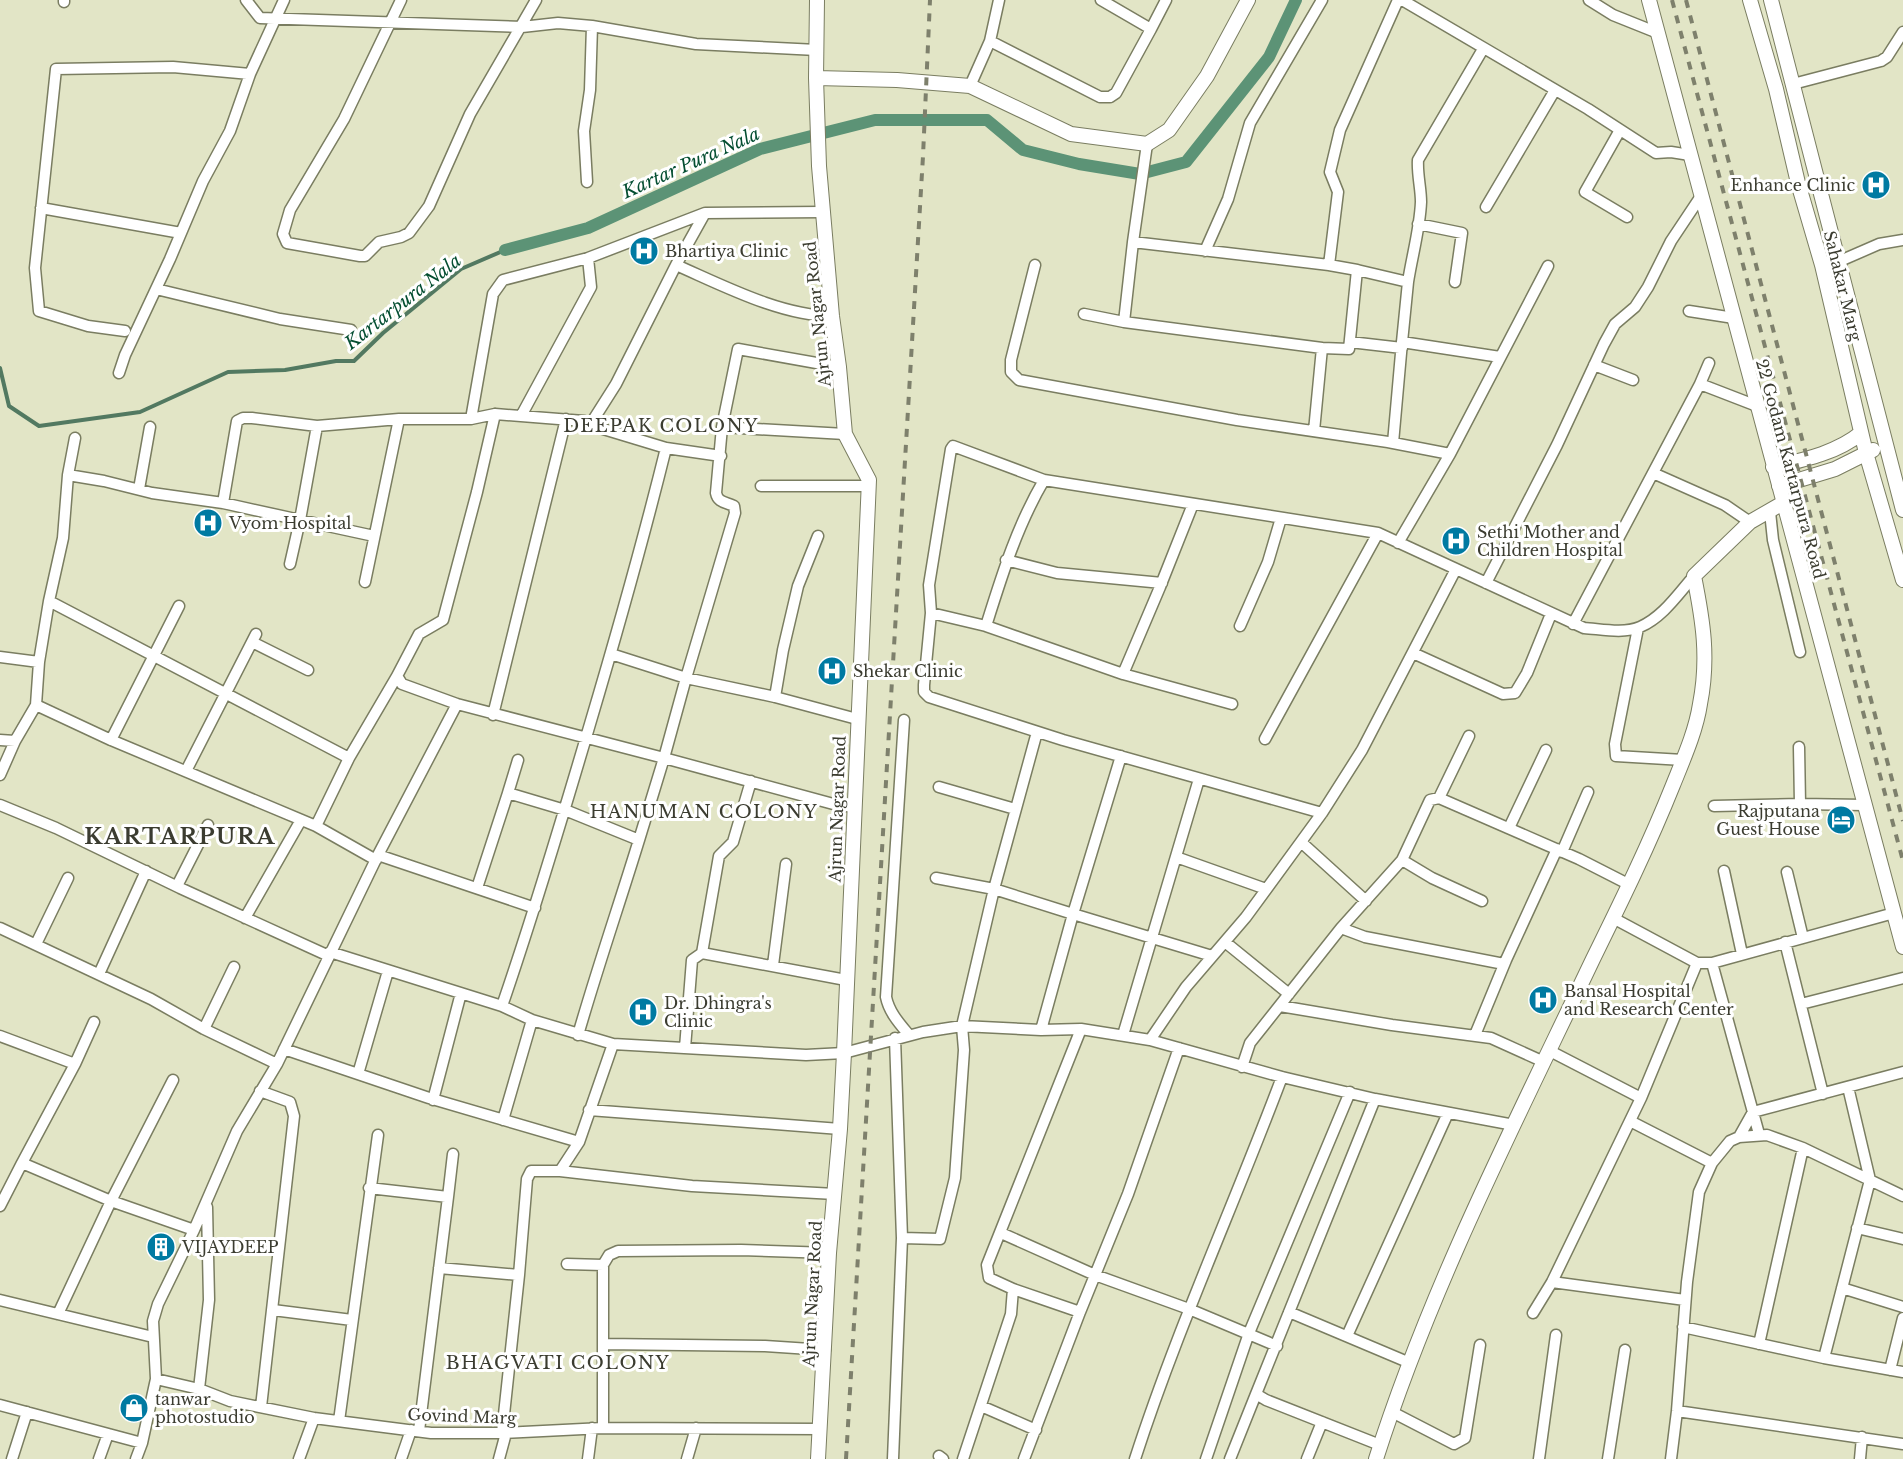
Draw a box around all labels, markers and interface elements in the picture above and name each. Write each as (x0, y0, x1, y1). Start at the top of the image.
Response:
water label: Kartar Pura Nala (618, 123, 763, 204)
hospital icon: Enhance Clinic (1860, 169, 1892, 201)
place label: Enhance Clinic (1731, 175, 1855, 195)
street label: Sahakar Marg (1820, 229, 1866, 344)
hospital icon: Bhartiya Clinic (628, 235, 660, 267)
street label: Ajrun Nagar Road (799, 240, 835, 389)
place label: Bhartiya Clinic (665, 241, 789, 261)
water label: Kartarpura Nala (340, 250, 466, 355)
street label: 22 Godam Kartarpura Road (1752, 357, 1830, 581)
district label: DEEPAK COLONY (563, 415, 759, 437)
hospital icon: Vyom Hospital (192, 507, 224, 539)
place label: Vyom Hospital (228, 513, 352, 533)
place label: Sethi Mother and Children Hospital (1477, 522, 1623, 560)
hospital icon: Sethi Mother and Children Hospital (1440, 525, 1472, 557)
hospital icon: Shekar Clinic (816, 655, 848, 687)
place label: Shekar Clinic (853, 661, 963, 681)
street label: Ajrun Nagar Road (824, 735, 850, 884)
district label: HANUMAN COLONY (590, 801, 818, 823)
place label: Rajputana Guest House (1716, 801, 1820, 839)
hotel icon: Rajputana Guest House (1825, 804, 1857, 836)
district label: KARTARPURA (84, 823, 276, 850)
place label: Bansal Hospital and Research Center (1564, 981, 1734, 1019)
hospital icon: Bansal Hospital and Research Center (1527, 984, 1559, 1016)
place label: Dr. Dhingra's Clinic (664, 993, 772, 1031)
hospital icon: Dr. Dhingra's Clinic (627, 996, 659, 1028)
street label: Ajrun Nagar Road (798, 1220, 826, 1369)
building icon: VIJAYDEEP (145, 1231, 177, 1263)
place label: VIJAYDEEP (181, 1237, 278, 1257)
district label: BHAGVATI COLONY (446, 1352, 670, 1374)
place label: tanwar photostudio (155, 1389, 255, 1427)
shop icon: tanwar photostudio (118, 1392, 150, 1424)
street label: Govind Marg (407, 1404, 517, 1428)

